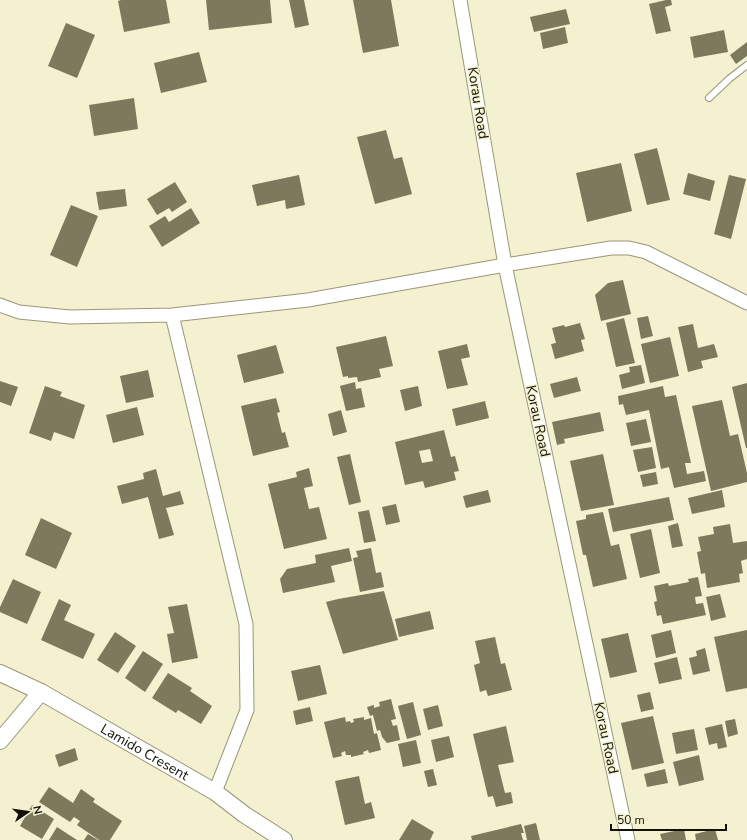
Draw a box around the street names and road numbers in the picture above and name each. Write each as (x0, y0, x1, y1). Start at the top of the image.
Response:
street label: Korau Road (463, 66, 493, 140)
street label: Korau Road (521, 383, 555, 459)
street label: Korau Road (589, 700, 623, 776)
street label: Lamido Cresent (97, 719, 192, 785)

